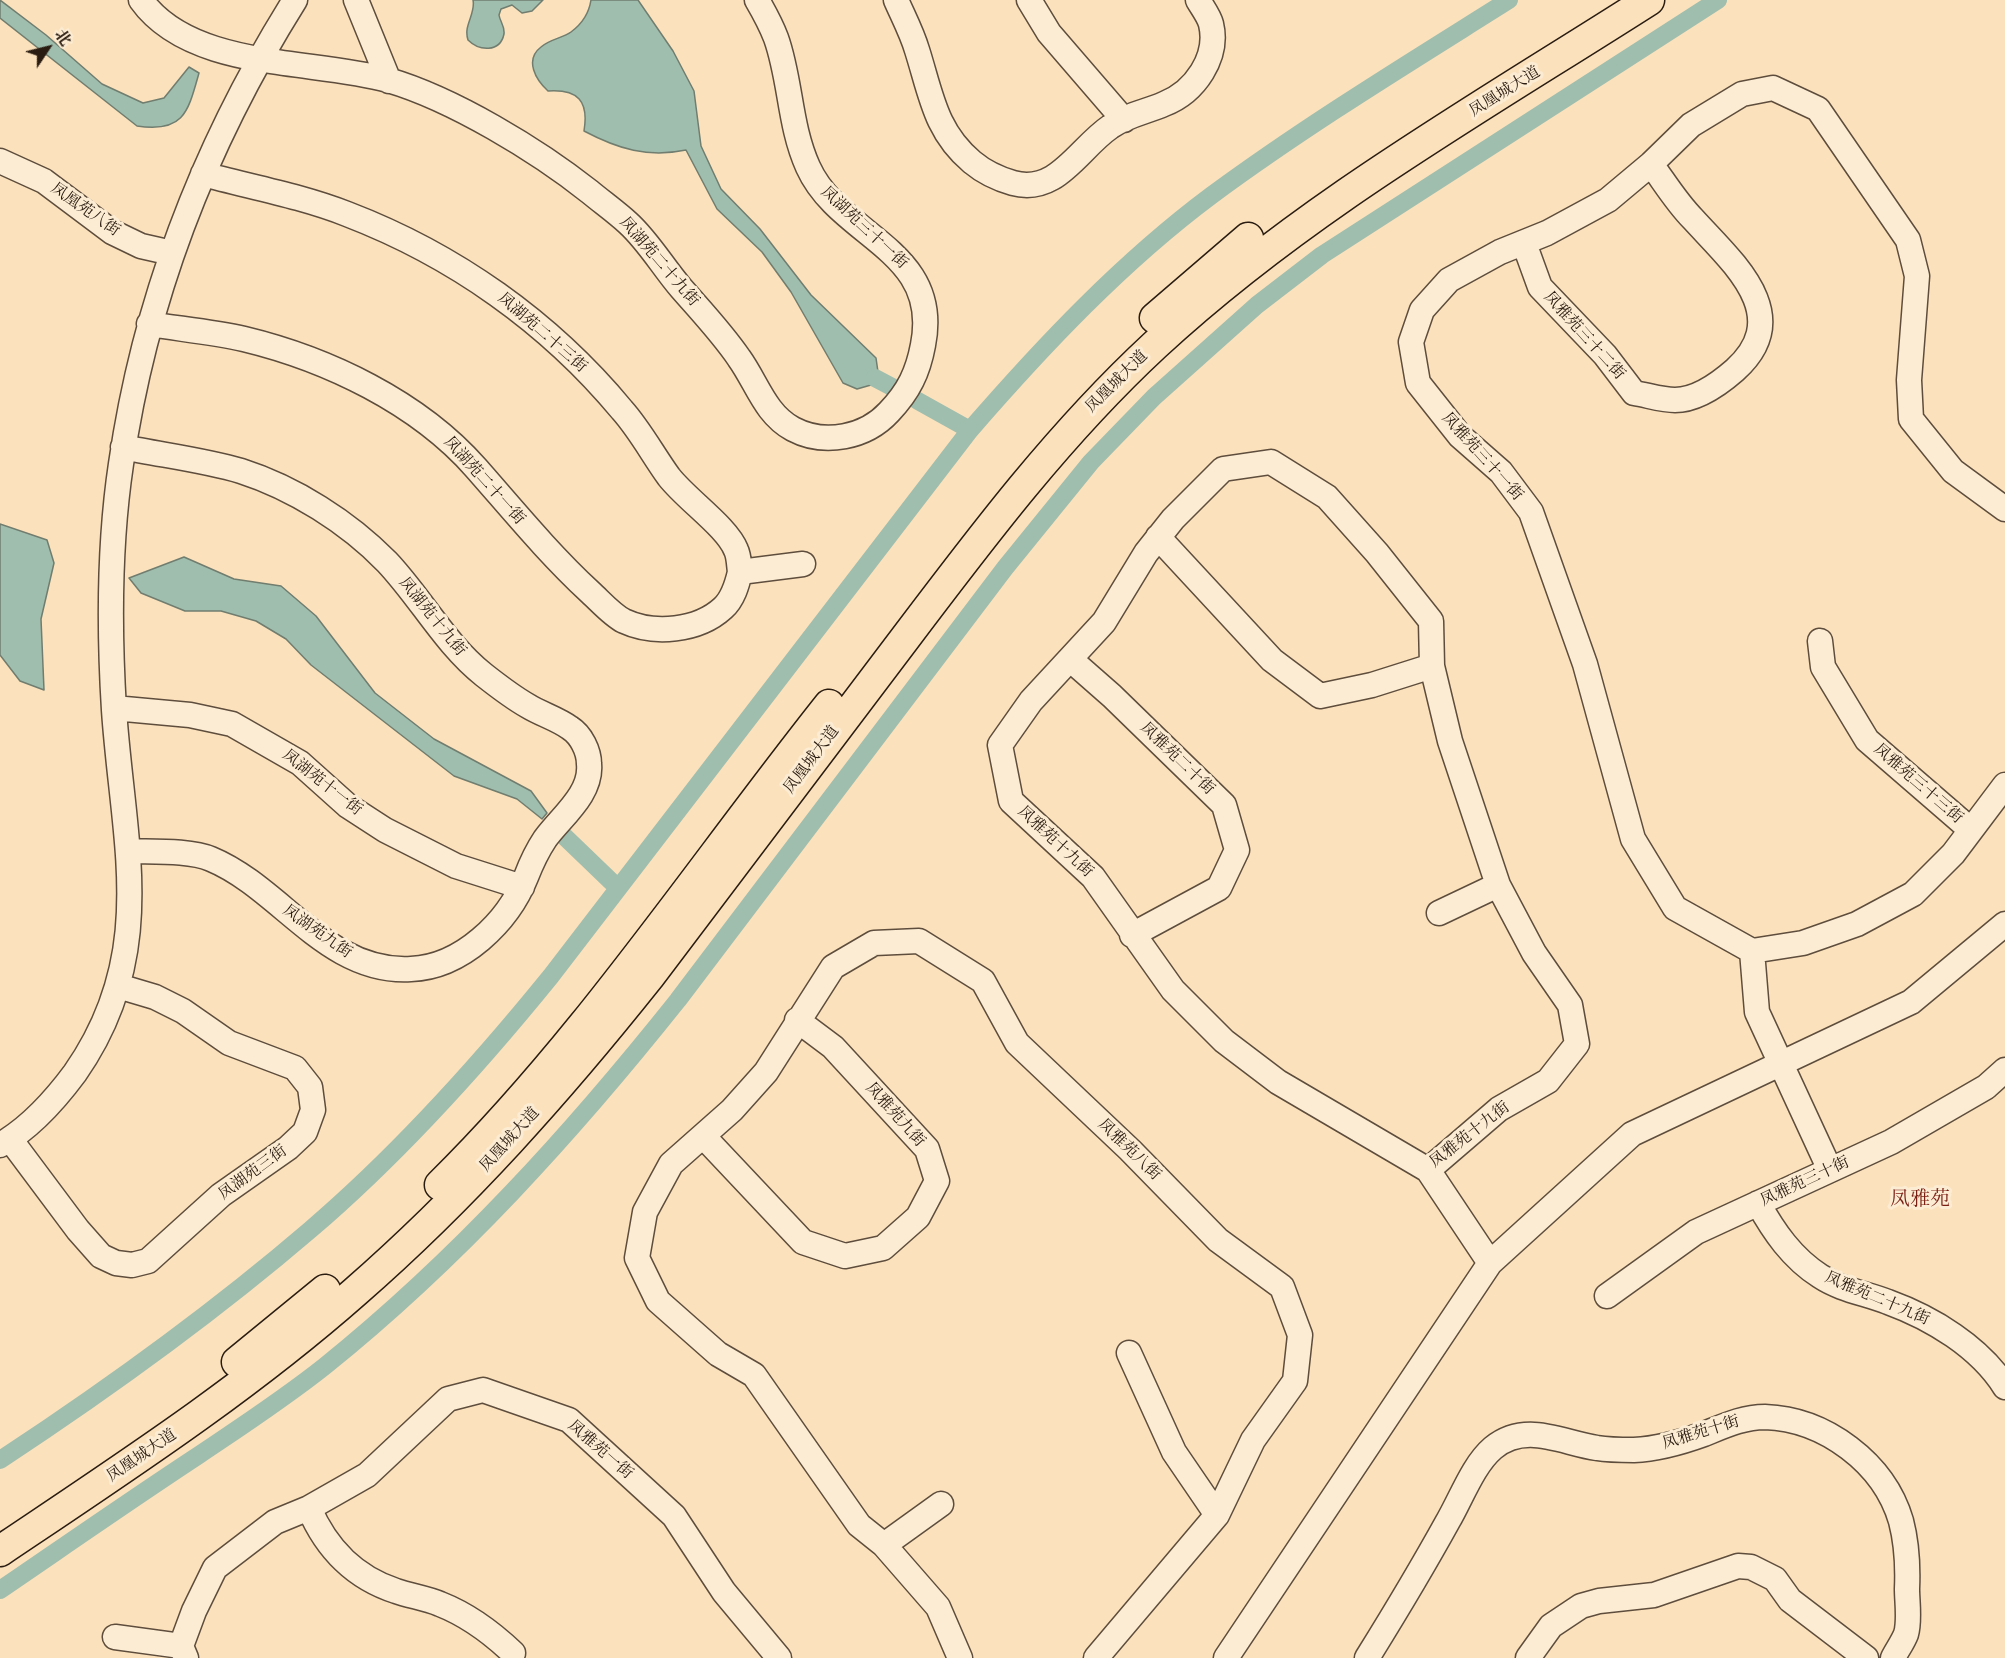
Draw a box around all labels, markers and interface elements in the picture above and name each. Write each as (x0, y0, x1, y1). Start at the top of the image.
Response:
north arrow (18, 18, 78, 78)
text: 北 (51, 25, 76, 49)
street label: 凤凰城大道 (1466, 63, 1544, 121)
street label: 凤凰苑八街 (47, 179, 123, 241)
street label: 凤湖苑三十一街 (816, 183, 912, 273)
street label: 凤湖苑二十九街 (615, 213, 703, 311)
street label: 凤雅苑三十二街 (1539, 288, 1629, 384)
street label: 凤湖苑二十三街 (493, 289, 591, 377)
street label: 凤凰城大道 (1082, 347, 1152, 417)
street label: 凤雅苑三十一街 (1437, 409, 1527, 505)
street label: 凤湖苑二十一街 (439, 433, 529, 529)
street label: 凤湖苑十九街 (394, 574, 470, 660)
street label: 凤雅苑二十街 (1136, 719, 1218, 799)
street label: 凤凰城大道 (780, 722, 844, 798)
street label: 凤雅苑三十三街 (1869, 740, 1967, 828)
street label: 凤湖苑十一街 (278, 746, 366, 820)
street label: 凤雅苑十九街 (1013, 802, 1097, 882)
street label: 凤湖苑九街 (279, 901, 355, 963)
street label: 凤雅苑九街 (861, 1079, 929, 1151)
street label: 凤雅苑十九街 (1426, 1098, 1514, 1172)
street label: 凤凰城大道 (476, 1104, 544, 1176)
street label: 凤雅苑八街 (1094, 1115, 1164, 1185)
street label: 凤湖苑三街 (215, 1142, 291, 1204)
street label: 凤雅苑三十街 (1757, 1153, 1853, 1211)
district label: 凤雅苑 (1890, 1188, 1950, 1212)
street label: 凤雅苑二十九街 (1822, 1268, 1932, 1330)
street label: 凤雅苑十街 (1660, 1412, 1742, 1454)
street label: 凤雅苑一街 (564, 1417, 636, 1483)
street label: 凤凰城大道 (103, 1426, 181, 1486)

